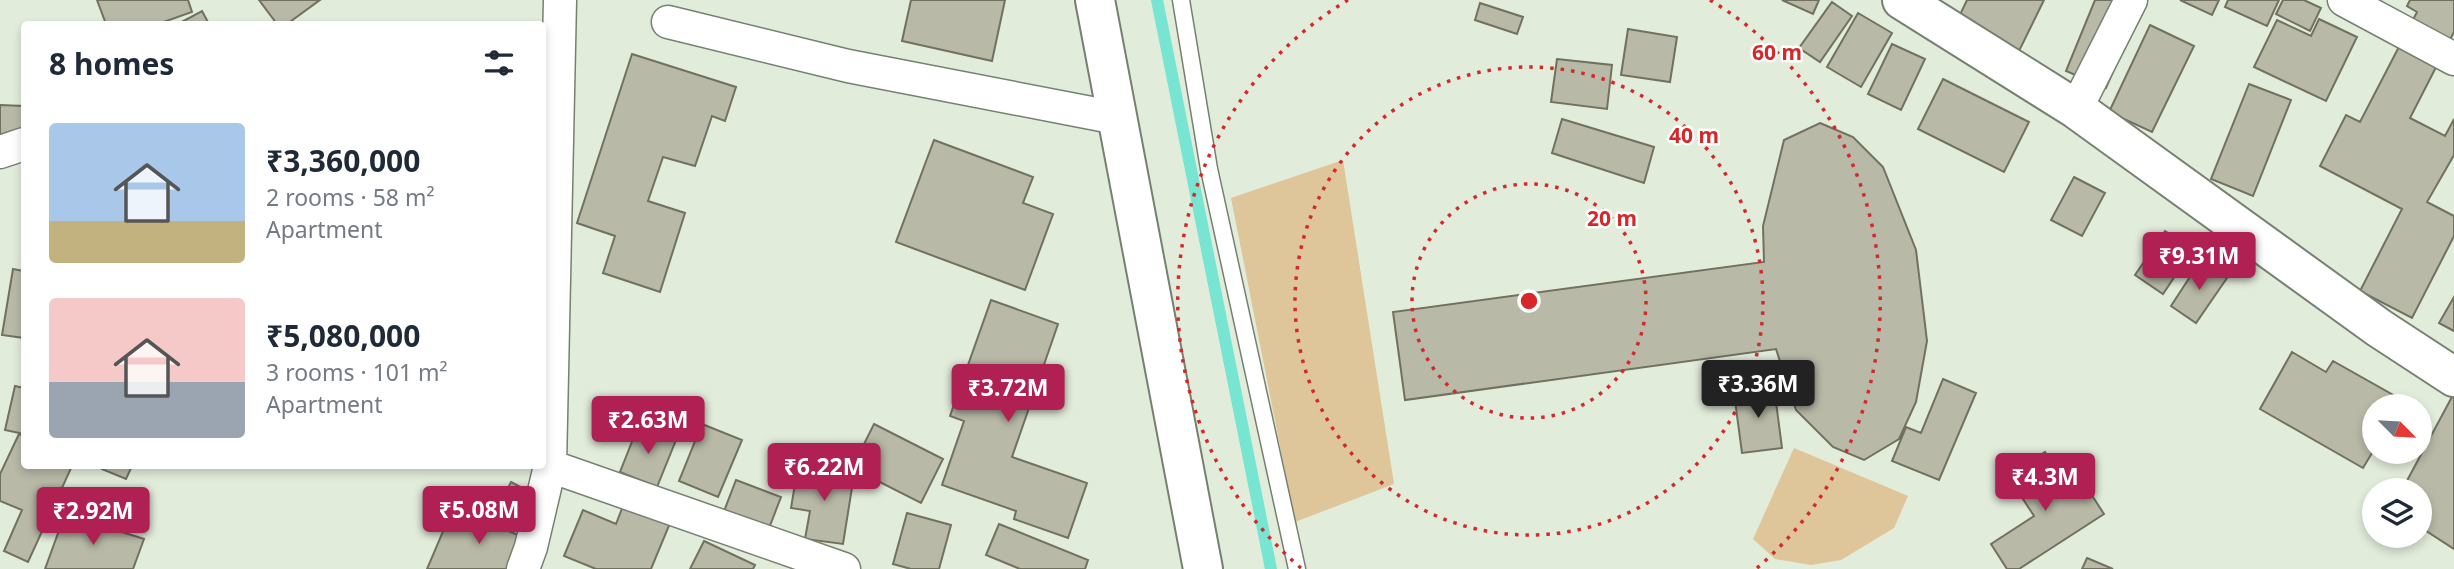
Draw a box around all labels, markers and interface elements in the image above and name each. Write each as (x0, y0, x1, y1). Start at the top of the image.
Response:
text: 60 m (1752, 38, 1802, 66)
text: 8 homes (49, 43, 174, 84)
icon: filters (480, 44, 518, 82)
text: 40 m (1669, 121, 1719, 149)
text: ₹3,360,000 (266, 140, 420, 181)
icon: home (105, 151, 189, 235)
text: 2 rooms · 58 m² (266, 181, 435, 213)
text: 20 m (1587, 204, 1637, 232)
text: Apartment (266, 213, 383, 245)
pin: ₹9.31M (2142, 232, 2256, 292)
text: ₹9.31M (2159, 239, 2239, 271)
centre of rings (1517, 289, 1541, 313)
text: ₹5,080,000 (266, 315, 420, 356)
icon: home (105, 326, 189, 410)
text: 3 rooms · 101 m² (266, 356, 448, 388)
pin: ₹3.36M (1701, 360, 1815, 420)
pin: ₹3.72M (951, 364, 1065, 424)
text: ₹3.36M (1718, 367, 1798, 399)
text: ₹3.72M (968, 371, 1048, 403)
text: Apartment (266, 388, 383, 420)
north arrow (2362, 394, 2432, 464)
map controls (2362, 394, 2432, 548)
pin: ₹2.63M (591, 396, 705, 456)
text: ₹2.63M (608, 403, 688, 435)
pin: ₹6.22M (767, 444, 881, 503)
text: ₹6.22M (784, 450, 864, 482)
pin: ₹4.3M (1996, 454, 2094, 513)
text: ₹4.3M (2011, 460, 2079, 492)
button: layers (2362, 478, 2432, 548)
pin: ₹5.08M (422, 486, 536, 546)
pin: ₹2.92M (36, 488, 150, 547)
text: ₹5.08M (439, 493, 519, 525)
text: ₹2.92M (53, 494, 133, 526)

